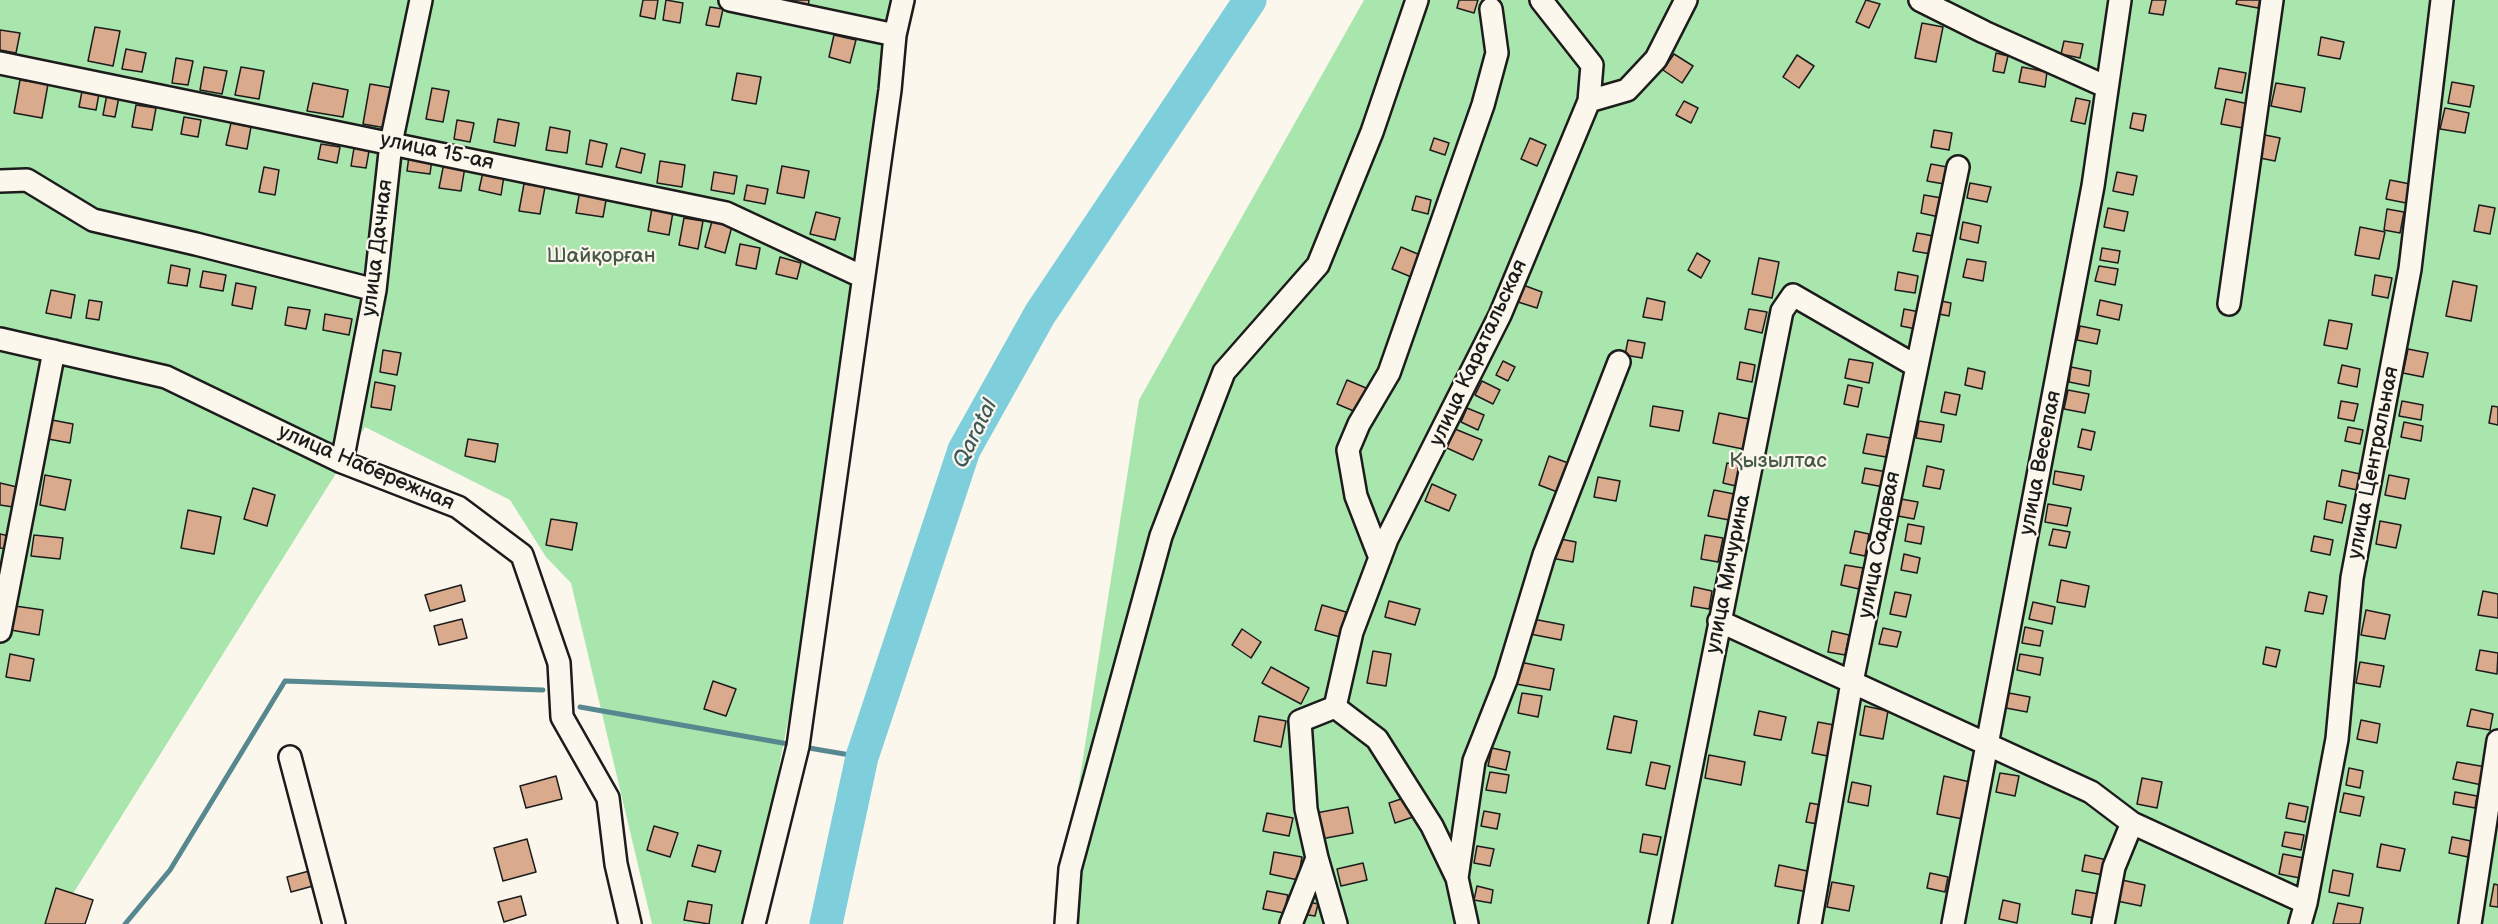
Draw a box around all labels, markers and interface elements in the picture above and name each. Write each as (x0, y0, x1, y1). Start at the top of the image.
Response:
street label: улица 15-ая (378, 128, 496, 176)
street label: улица Дачная (357, 178, 399, 318)
park label: Шайқорған (546, 244, 656, 270)
street label: улица Каратальская (1425, 256, 1533, 450)
street label: улица Центральная (2343, 365, 2405, 561)
street label: улица Веселая (2015, 389, 2067, 537)
water label: Qaratal (948, 395, 1004, 473)
street label: улица Набережная (274, 419, 458, 517)
park label: Қызылтас (1729, 449, 1827, 475)
street label: улица Садовая (1853, 469, 1907, 621)
street label: улица Мичурина (1701, 492, 1757, 656)

